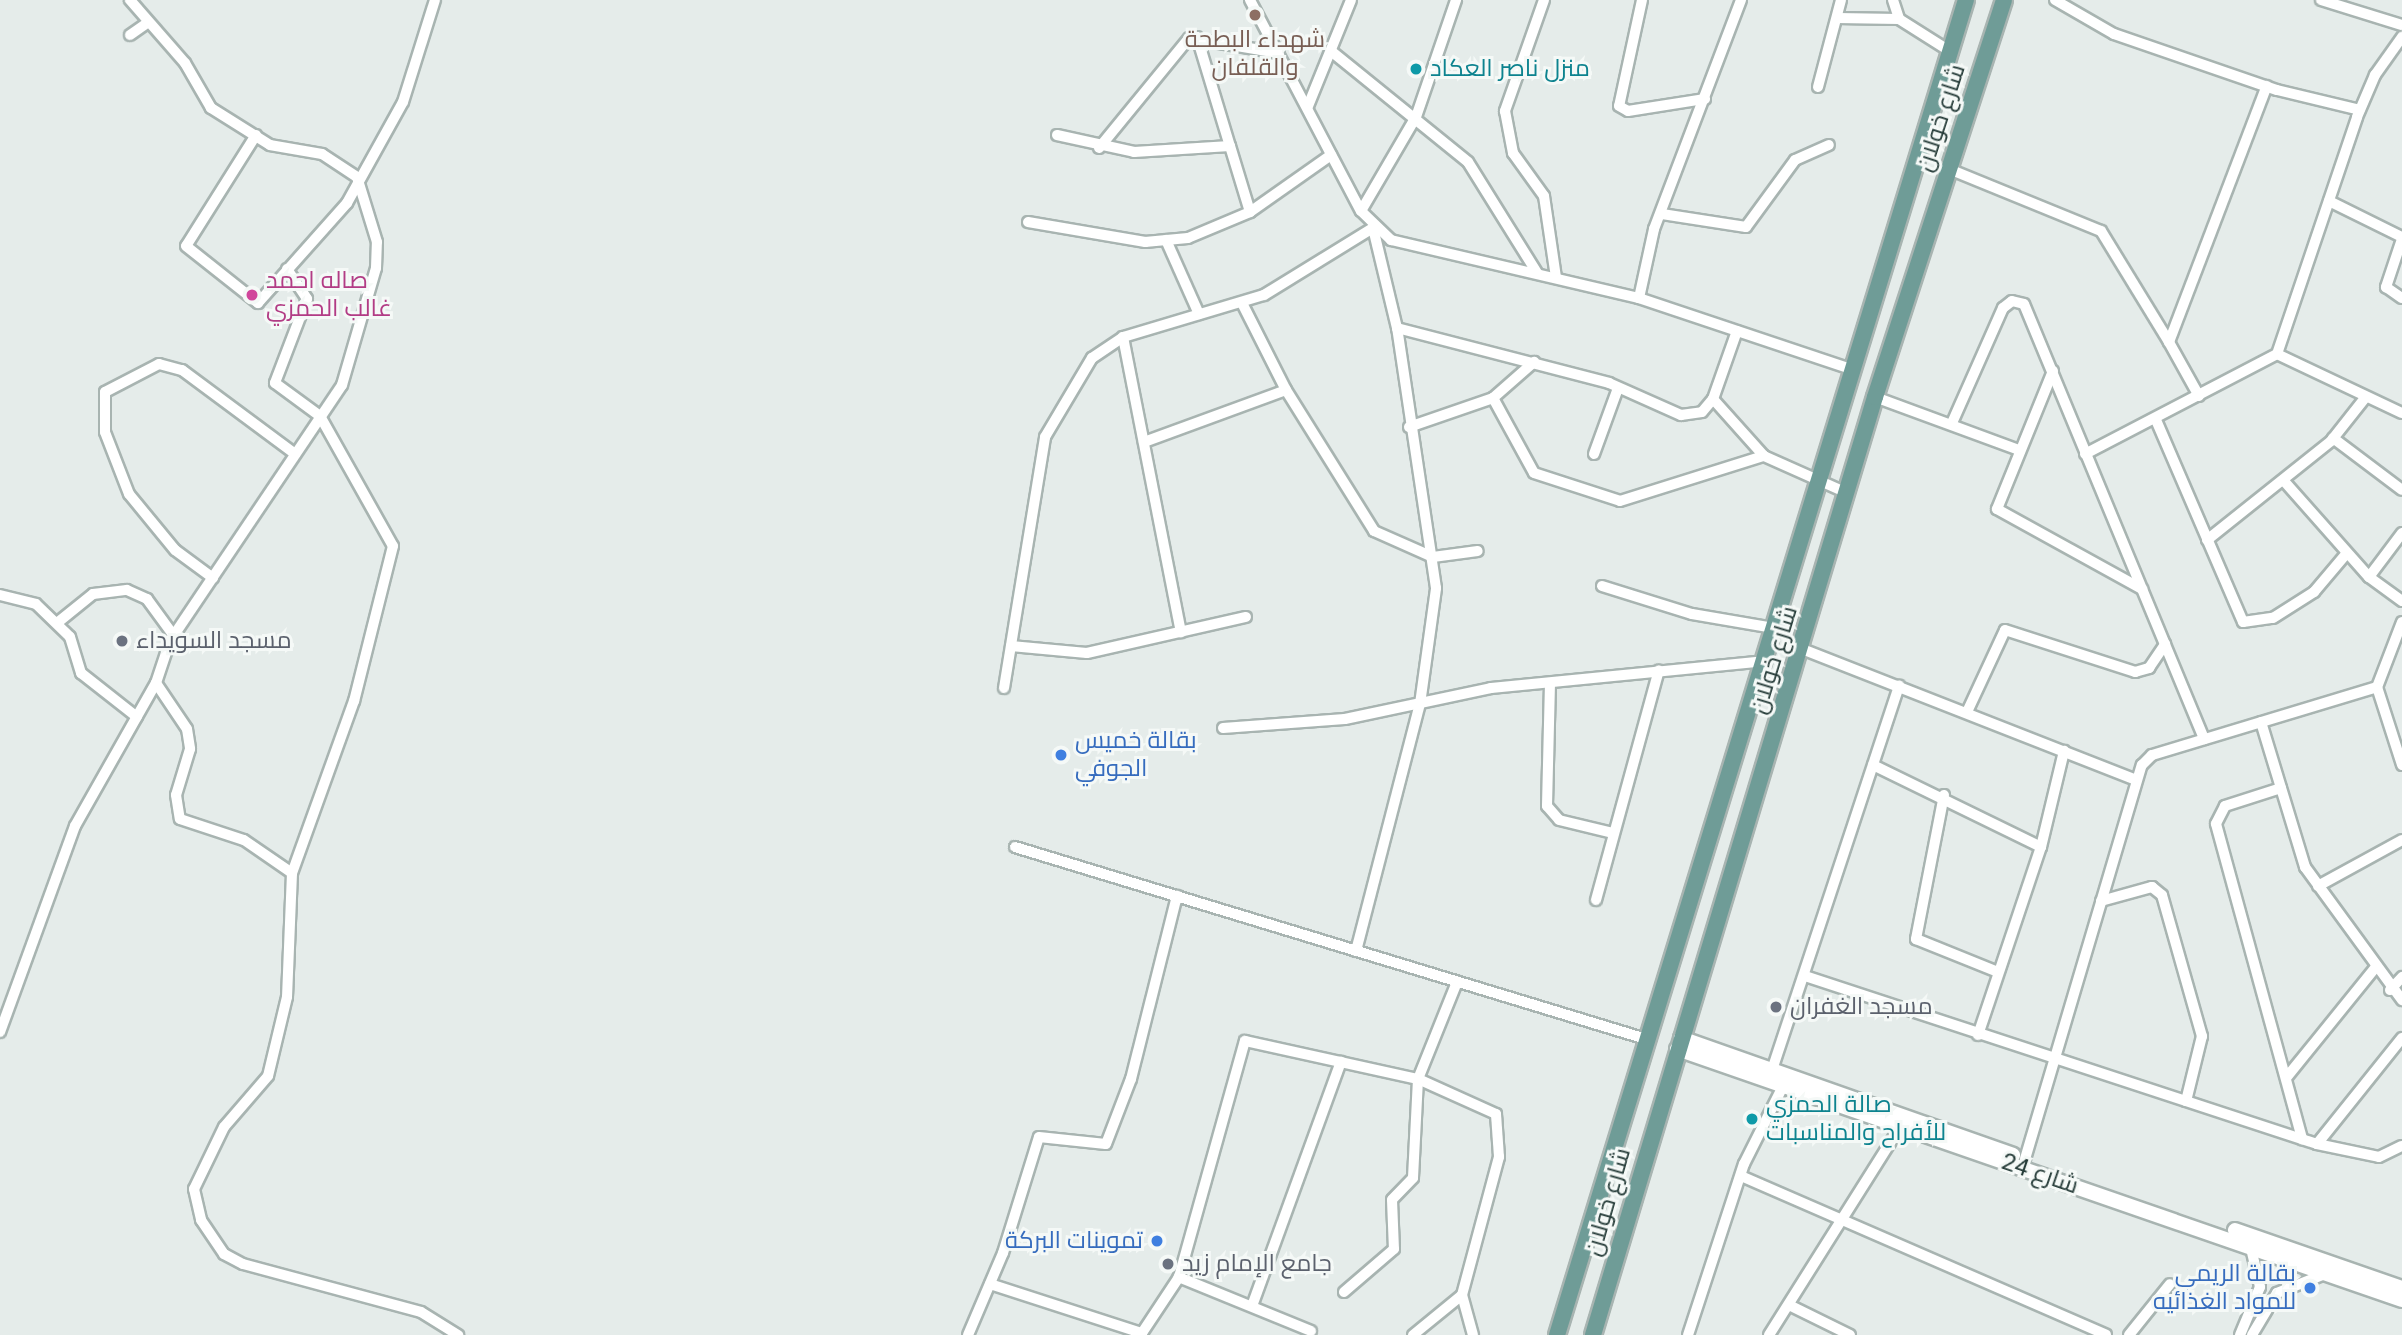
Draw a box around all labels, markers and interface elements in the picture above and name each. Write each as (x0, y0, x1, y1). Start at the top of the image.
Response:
marker: شهداء البطحة والقلفان (1247, 7, 1263, 23)
place label: شهداء البطحة والقلفان (1185, 26, 1325, 82)
place label: منزل ناصر العكاد (1430, 55, 1590, 83)
marker: منزل ناصر العكاد (1408, 61, 1424, 77)
street label: شارع خولان (1910, 61, 1972, 175)
place label: صاله احمد غالب الحمزي (266, 267, 392, 323)
marker: صاله احمد غالب الحمزي (244, 287, 260, 303)
street label: شارع خولان (1744, 603, 1804, 717)
place label: مسجد السويداء (136, 627, 292, 655)
marker: مسجد السويداء (114, 633, 130, 649)
place label: بقالة خميس الجوفي (1075, 727, 1197, 783)
marker: بقالة خميس الجوفي (1053, 747, 1069, 763)
place label: مسجد الغفران (1790, 993, 1933, 1021)
marker: مسجد الغفران (1768, 999, 1784, 1015)
place label: صالة الحمزي للأفراح والمناسبات (1766, 1091, 1946, 1147)
marker: صالة الحمزي للأفراح والمناسبات (1744, 1111, 1760, 1127)
street label: شارع خولان (1579, 1145, 1637, 1259)
street label: شارع 24 (1998, 1147, 2082, 1201)
place label: تموينات البركة (1005, 1227, 1143, 1255)
marker: تموينات البركة (1149, 1233, 1165, 1249)
place label: جامع الإمام زيد (1182, 1250, 1332, 1278)
marker: جامع الإمام زيد (1160, 1256, 1176, 1272)
place label: بقالة الريمي للمواد الغذائيه (2153, 1260, 2296, 1316)
marker: بقالة الريمي للمواد الغذائيه (2302, 1280, 2318, 1296)

